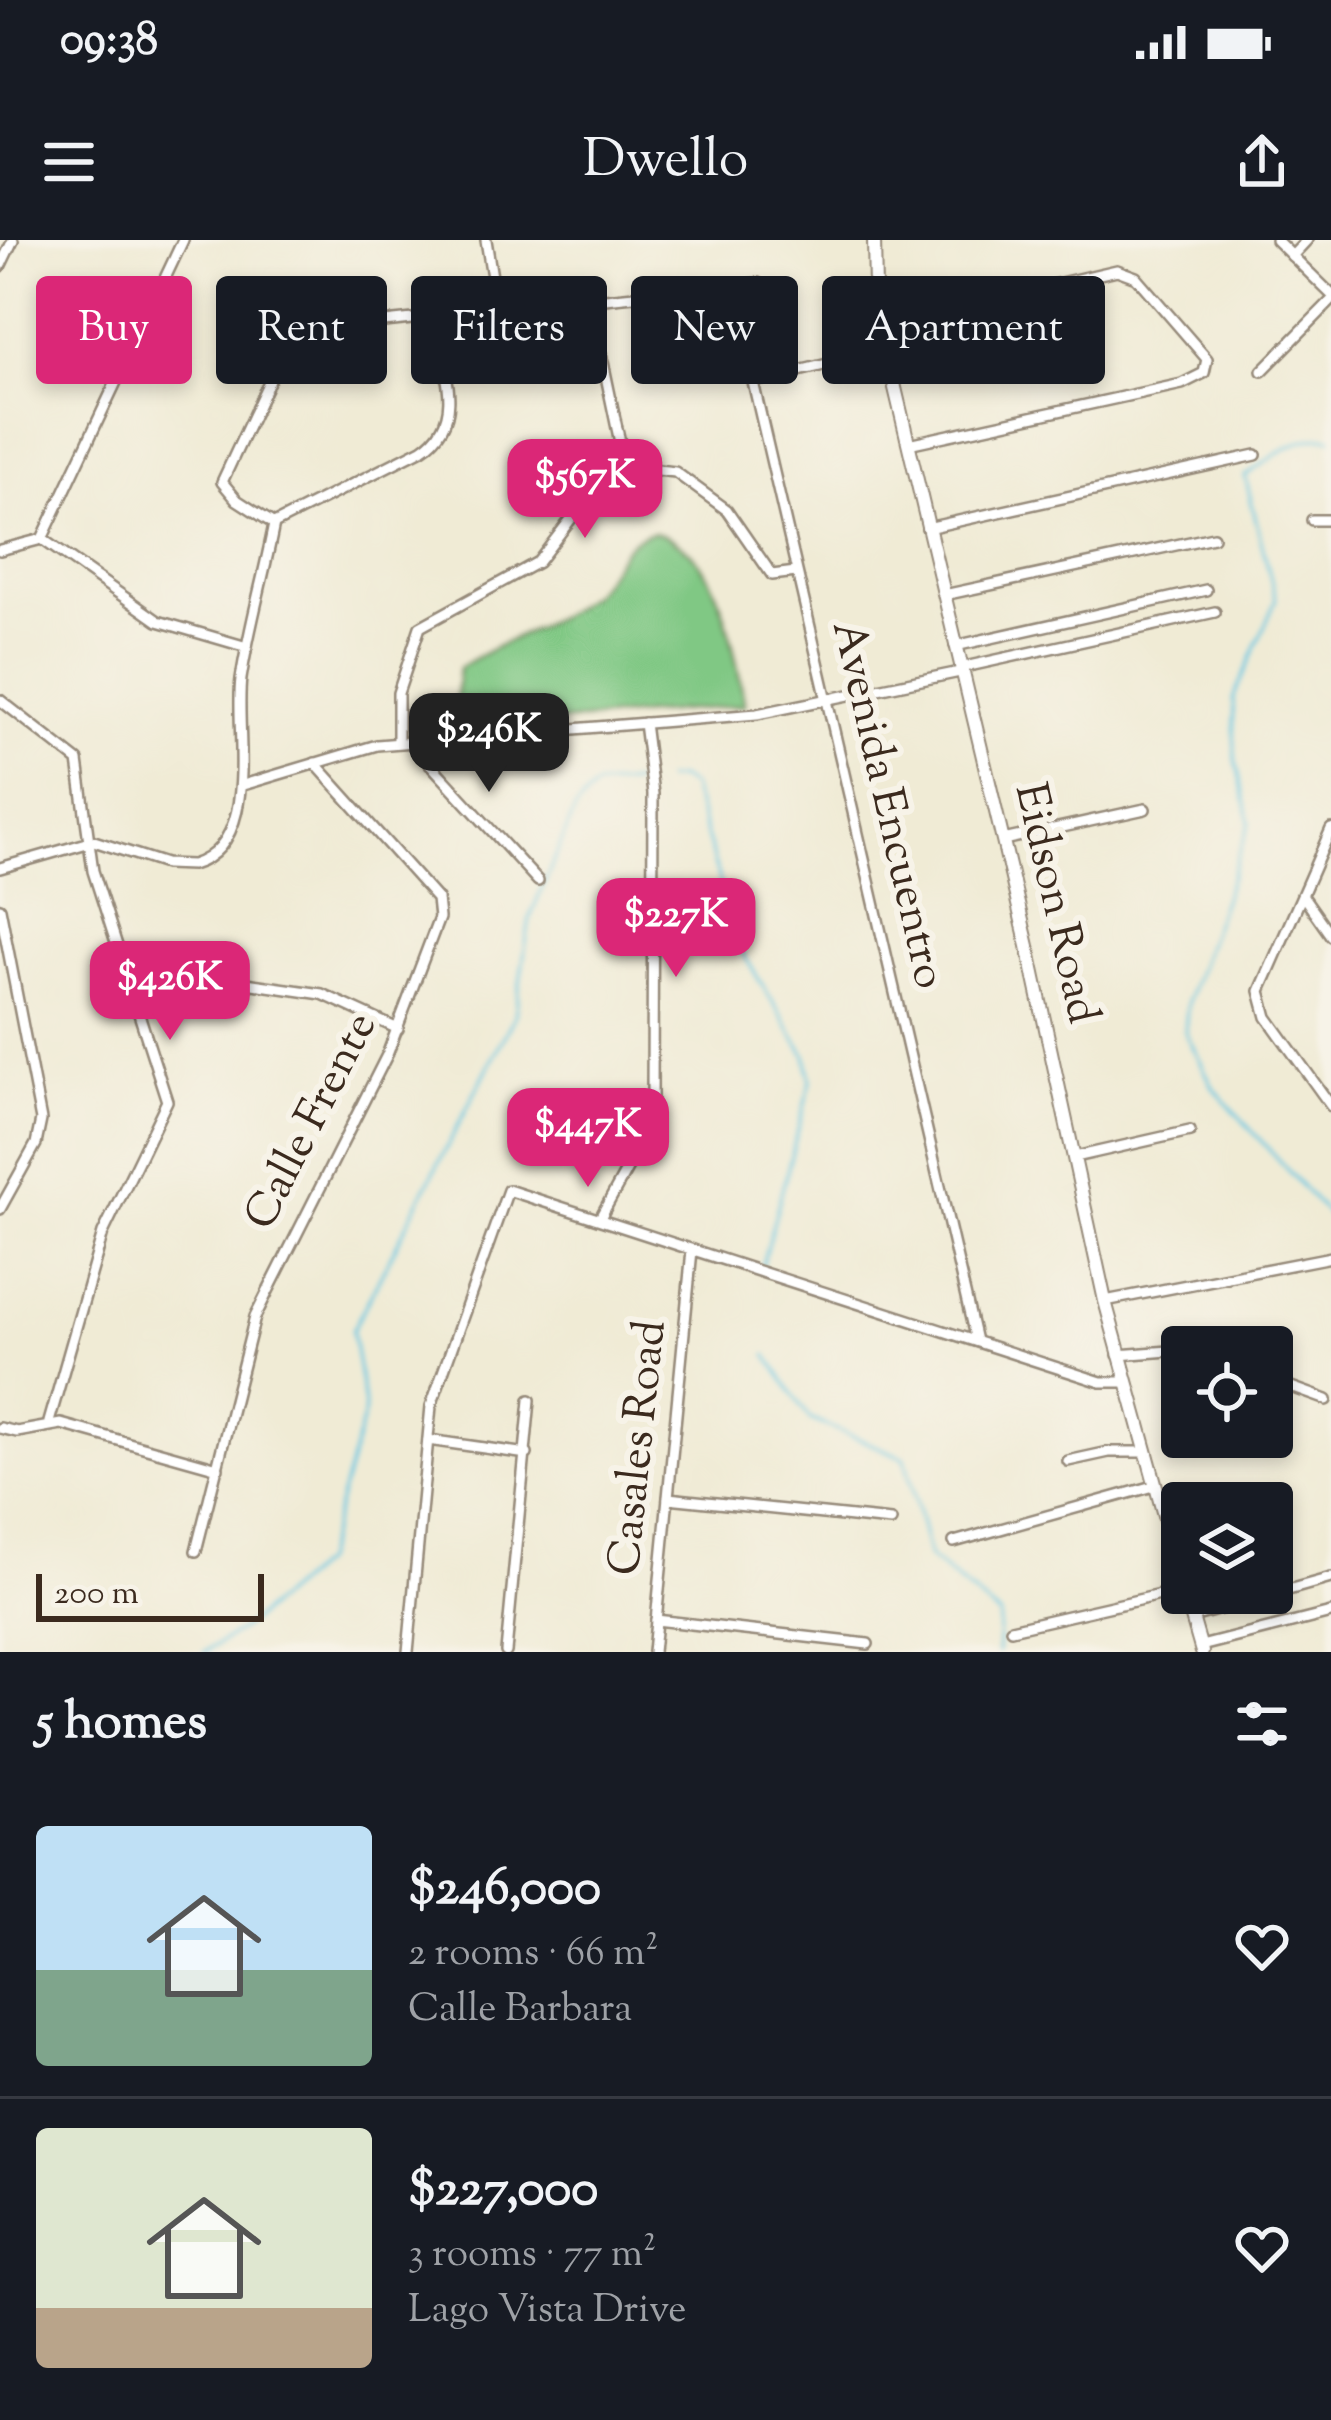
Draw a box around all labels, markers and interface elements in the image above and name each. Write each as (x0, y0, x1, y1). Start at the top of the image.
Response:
text: 09:38 (60, 10, 158, 75)
text: Dwello (583, 123, 748, 201)
icon: menu (36, 129, 102, 195)
icon: share (1229, 129, 1295, 195)
chip: Buy (36, 276, 192, 384)
chip: Rent (216, 276, 387, 384)
chip: Filters (411, 276, 607, 384)
chip: New (631, 276, 798, 384)
chip: Apartment (822, 276, 1105, 384)
pin: $567K (501, 439, 669, 541)
text: $567K (534, 450, 636, 506)
street label: Avenida Encuentro (812, 615, 960, 995)
pin: $246K (405, 693, 573, 795)
text: $246K (436, 704, 542, 760)
street label: Eidson Road (995, 777, 1113, 1031)
pin: $227K (592, 878, 760, 980)
text: $227K (623, 889, 729, 945)
pin: $426K (86, 941, 254, 1043)
text: $426K (117, 952, 223, 1008)
street label: Calle Frente (230, 1002, 396, 1242)
pin: $447K (504, 1088, 672, 1190)
text: $447K (534, 1099, 642, 1155)
street label: Casales Road (594, 1317, 686, 1579)
map controls (1161, 1326, 1293, 1614)
button: locate (1161, 1326, 1293, 1458)
button: layers (1161, 1482, 1293, 1614)
scale bar (36, 1568, 264, 1621)
text: 200 m (54, 1571, 139, 1619)
text: 5 homes (36, 1688, 207, 1761)
icon: filters (1229, 1691, 1295, 1757)
text: $246,000 (408, 1854, 601, 1927)
icon: home (132, 1874, 276, 2018)
icon: heart (1229, 1913, 1295, 1979)
text: 2 rooms · 66 m² (408, 1927, 658, 1983)
text: Calle Barbara (408, 1983, 632, 2039)
text: $227,000 (408, 2155, 598, 2228)
icon: home (132, 2176, 276, 2320)
icon: heart (1229, 2215, 1295, 2281)
text: 3 rooms · 77 m² (408, 2228, 656, 2284)
text: Lago Vista Drive (408, 2284, 686, 2340)

